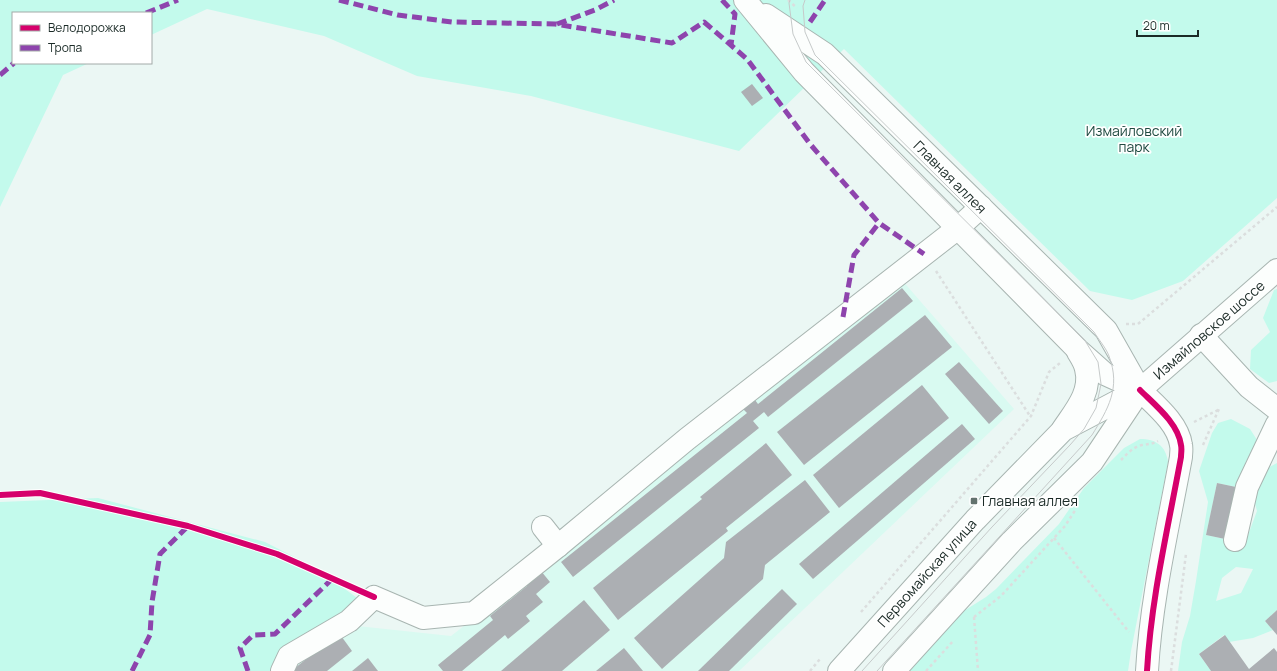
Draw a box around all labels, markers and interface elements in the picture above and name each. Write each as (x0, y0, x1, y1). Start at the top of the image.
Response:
legend (12, 12, 152, 64)
scale bar (1137, 12, 1198, 38)
text: 20 m (1143, 17, 1170, 34)
text: Велодорожка (48, 19, 126, 36)
text: Тропа (48, 39, 82, 56)
park label: Измайловский парк (1086, 121, 1182, 156)
street label: Главная аллея (910, 136, 991, 217)
street label: Измайловское шоссе (1149, 276, 1269, 383)
place label: Главная аллея (982, 491, 1078, 510)
marker: Главная аллея (969, 496, 979, 506)
street label: Первомайская улица (873, 514, 981, 631)

